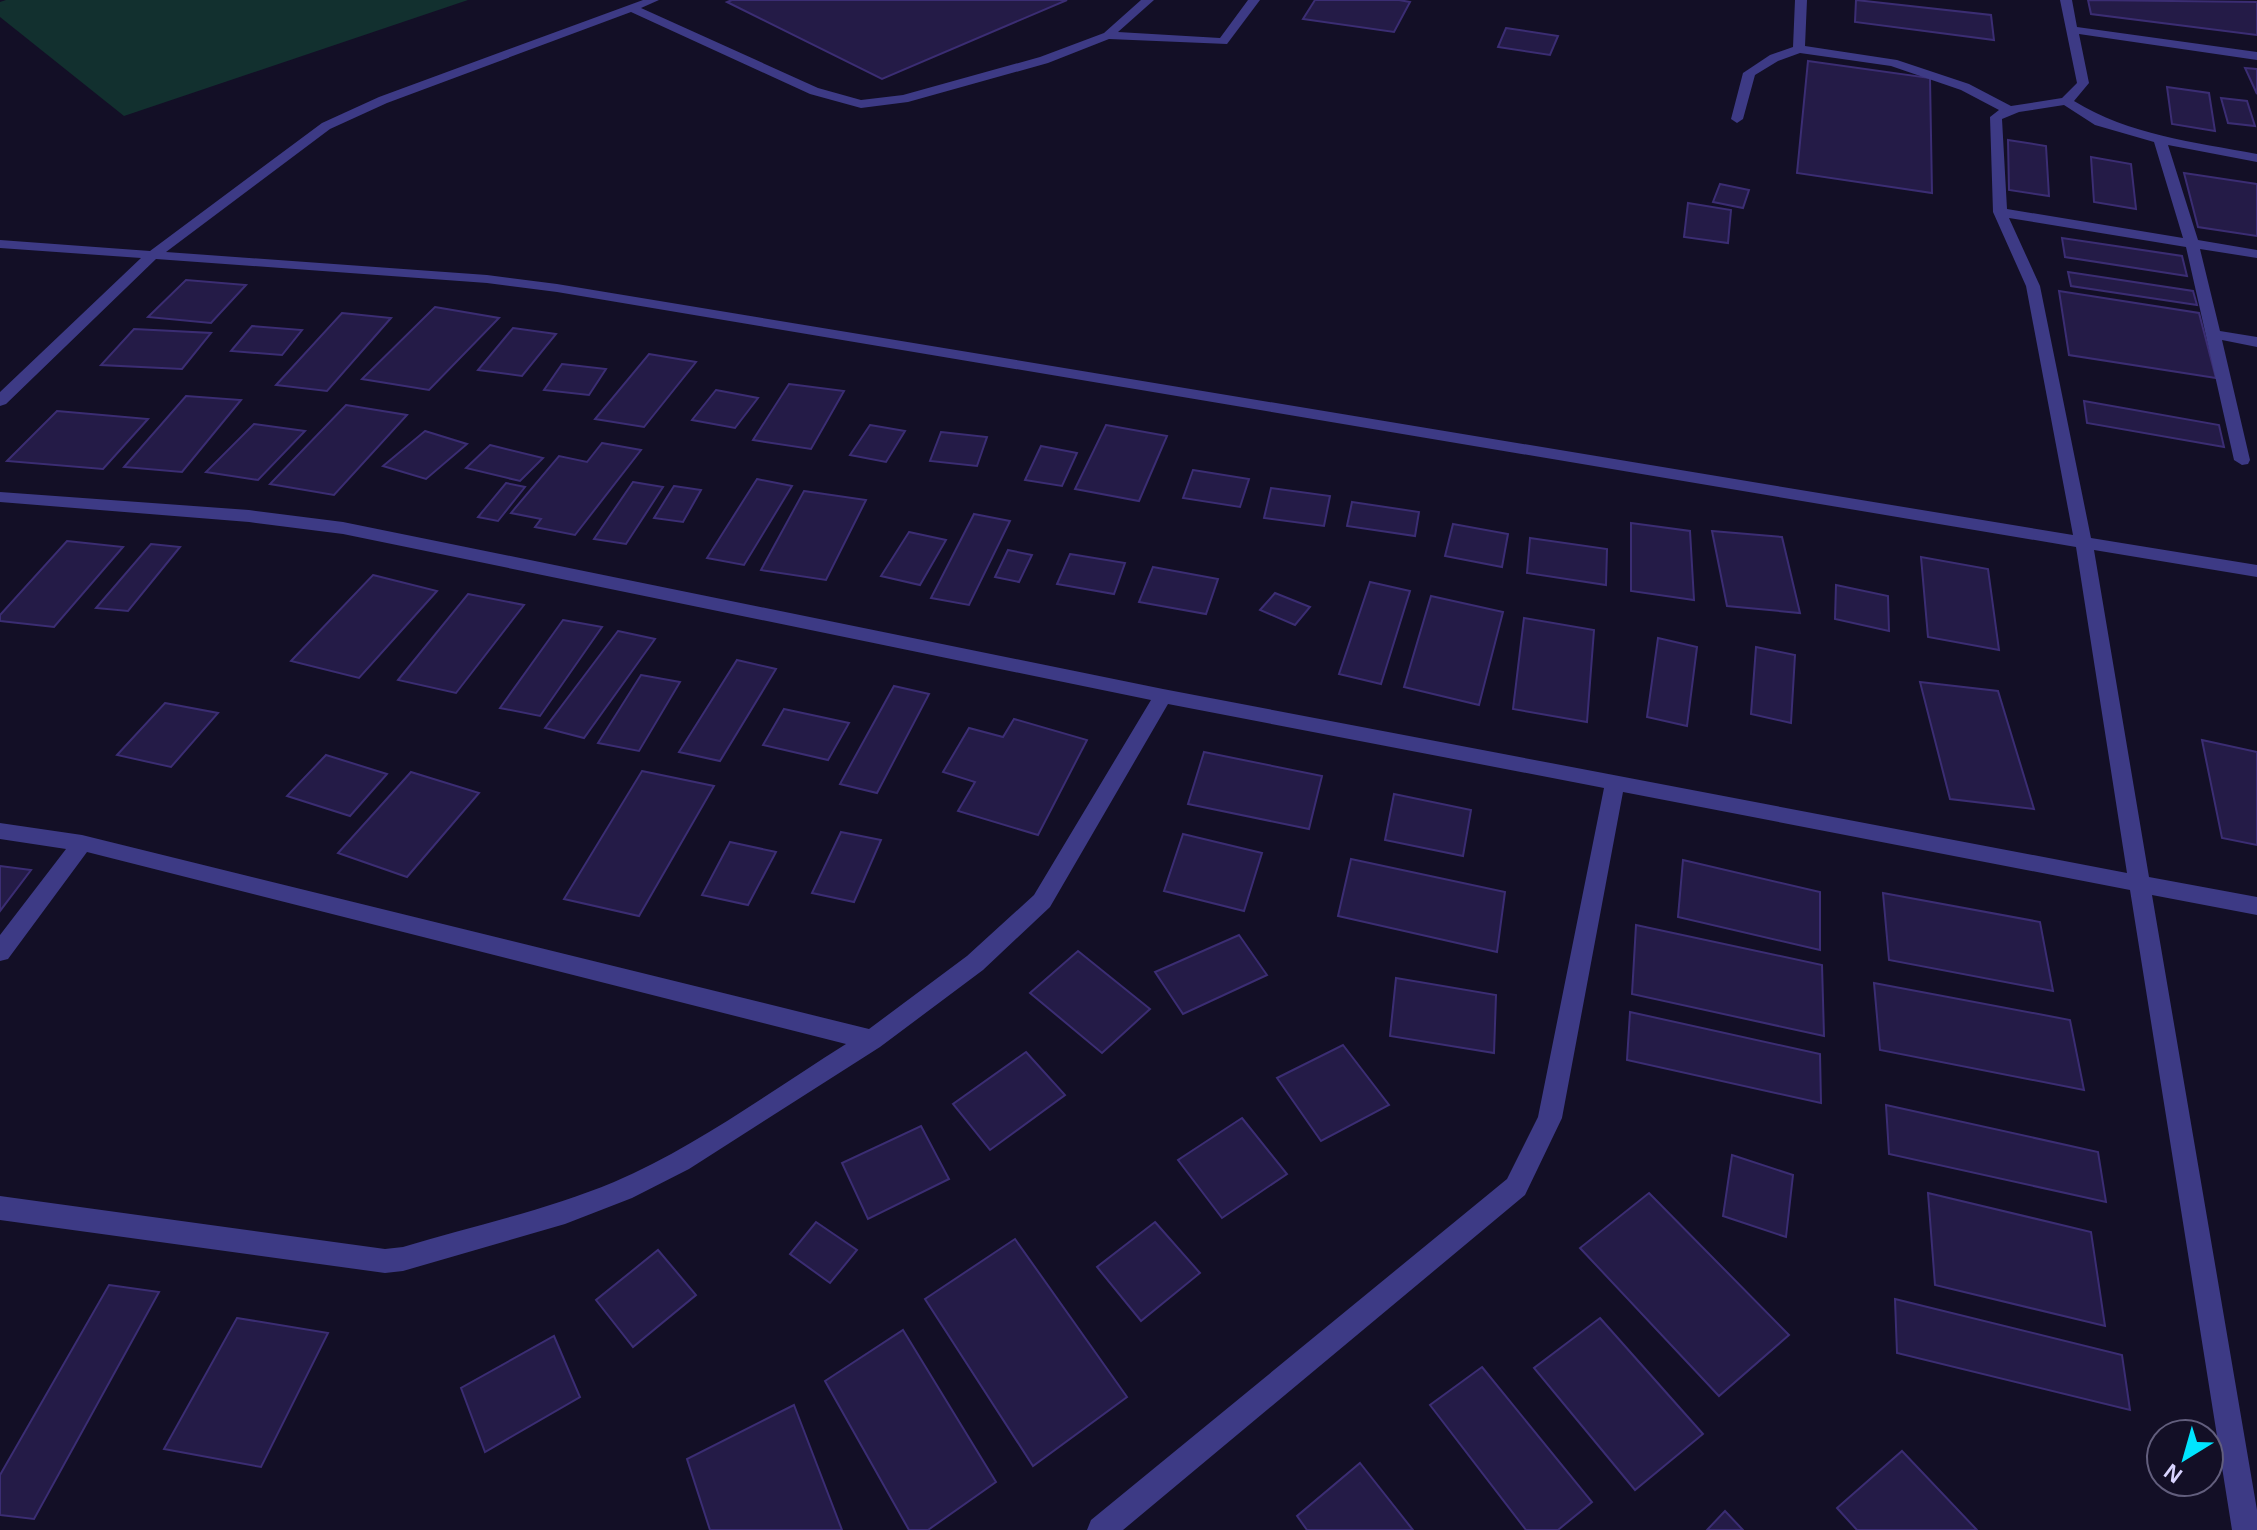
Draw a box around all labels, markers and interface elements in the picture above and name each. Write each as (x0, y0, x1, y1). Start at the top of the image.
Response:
north arrow (2145, 1418, 2225, 1498)
text: N (2159, 1459, 2187, 1488)

